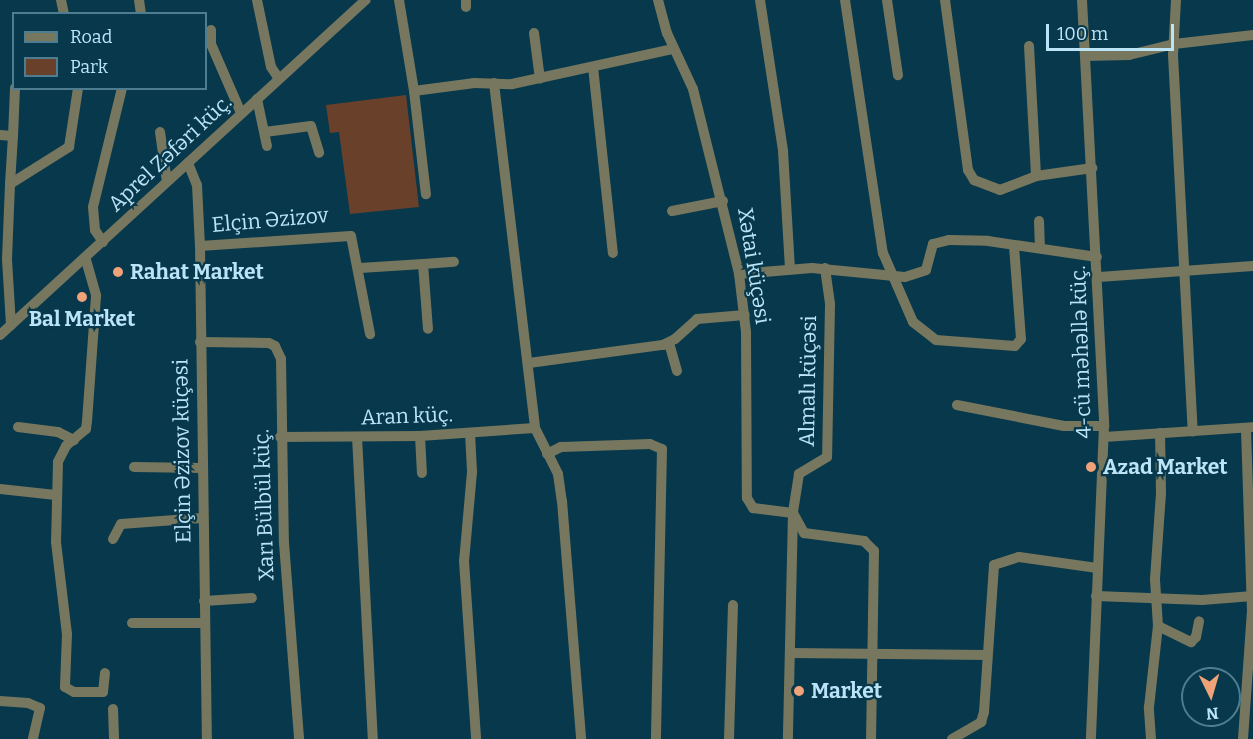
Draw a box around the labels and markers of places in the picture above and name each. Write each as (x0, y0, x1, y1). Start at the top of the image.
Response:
place label: Rahat Market (130, 259, 264, 285)
marker: Rahat Market (111, 265, 125, 279)
marker: Bal Market (75, 290, 89, 304)
place label: Bal Market (29, 306, 135, 332)
place label: Azad Market (1103, 454, 1227, 480)
marker: Azad Market (1084, 460, 1098, 474)
place label: Market (811, 678, 882, 704)
marker: Market (792, 684, 806, 698)

